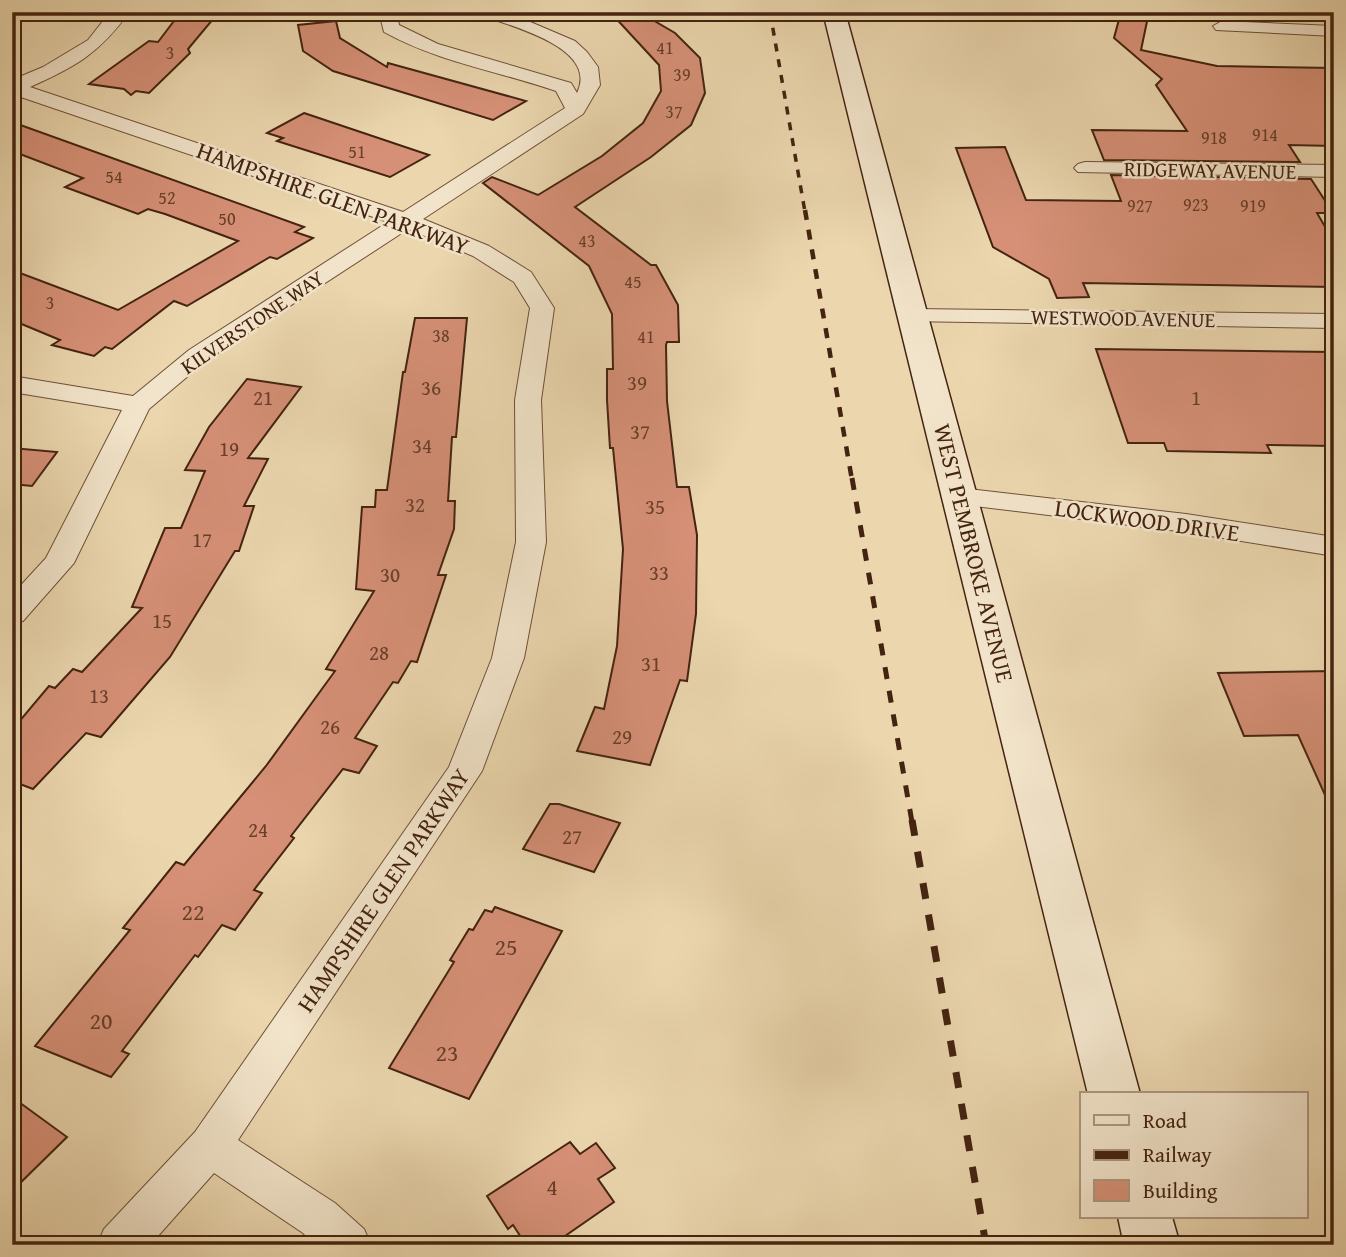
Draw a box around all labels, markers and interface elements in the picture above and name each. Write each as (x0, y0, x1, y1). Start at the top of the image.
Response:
house number: 41 (656, 34, 674, 61)
house number: 3 (166, 39, 174, 66)
house number: 39 (673, 61, 691, 88)
house number: 37 (665, 98, 683, 125)
house number: 914 (1252, 121, 1278, 148)
house number: 918 (1201, 124, 1227, 151)
street label: HAMPSHIRE GLEN PARKWAY (192, 132, 474, 264)
house number: 51 (348, 138, 366, 165)
street label: RIDGEWAY AVENUE (1124, 153, 1297, 187)
house number: 54 (105, 163, 123, 190)
house number: 52 (158, 184, 176, 211)
house number: 923 (1183, 191, 1209, 218)
house number: 927 (1127, 192, 1153, 219)
house number: 919 (1240, 192, 1266, 219)
house number: 50 (218, 205, 236, 232)
house number: 43 (578, 227, 596, 254)
street label: KILVERSTONE WAY (174, 262, 330, 382)
house number: 45 (624, 268, 642, 295)
house number: 3 (46, 289, 54, 316)
street label: WESTWOOD AVENUE (1031, 301, 1216, 335)
house number: 38 (432, 322, 450, 349)
house number: 41 (637, 323, 655, 350)
house number: 39 (627, 367, 647, 398)
house number: 36 (421, 372, 441, 403)
house number: 21 (253, 382, 273, 413)
house number: 1 (1191, 382, 1201, 413)
house number: 37 (630, 416, 650, 447)
street label: WEST PEMBROKE AVENUE (925, 420, 1023, 686)
house number: 34 (412, 430, 432, 461)
house number: 19 (219, 433, 239, 464)
house number: 32 (405, 489, 425, 520)
street label: LOCKWOOD DRIVE (1052, 490, 1242, 550)
house number: 35 (645, 491, 665, 522)
house number: 17 (192, 524, 212, 555)
house number: 33 (649, 557, 669, 588)
house number: 30 (380, 559, 400, 590)
house number: 15 (152, 605, 172, 636)
house number: 28 (369, 637, 389, 668)
house number: 31 (641, 648, 661, 679)
house number: 13 (89, 680, 109, 711)
house number: 26 (320, 711, 340, 742)
house number: 29 (612, 721, 632, 752)
street label: HAMPSHIRE GLEN PARKWAY (288, 761, 478, 1019)
house number: 24 (248, 814, 268, 845)
house number: 27 (562, 821, 582, 852)
house number: 22 (181, 894, 205, 929)
house number: 25 (494, 929, 518, 964)
house number: 20 (89, 1003, 113, 1038)
house number: 23 (435, 1035, 459, 1070)
legend (1080, 1092, 1308, 1218)
text: Road (1143, 1105, 1188, 1136)
text: Railway (1143, 1139, 1212, 1170)
house number: 4 (546, 1169, 558, 1204)
text: Building (1143, 1175, 1218, 1206)

